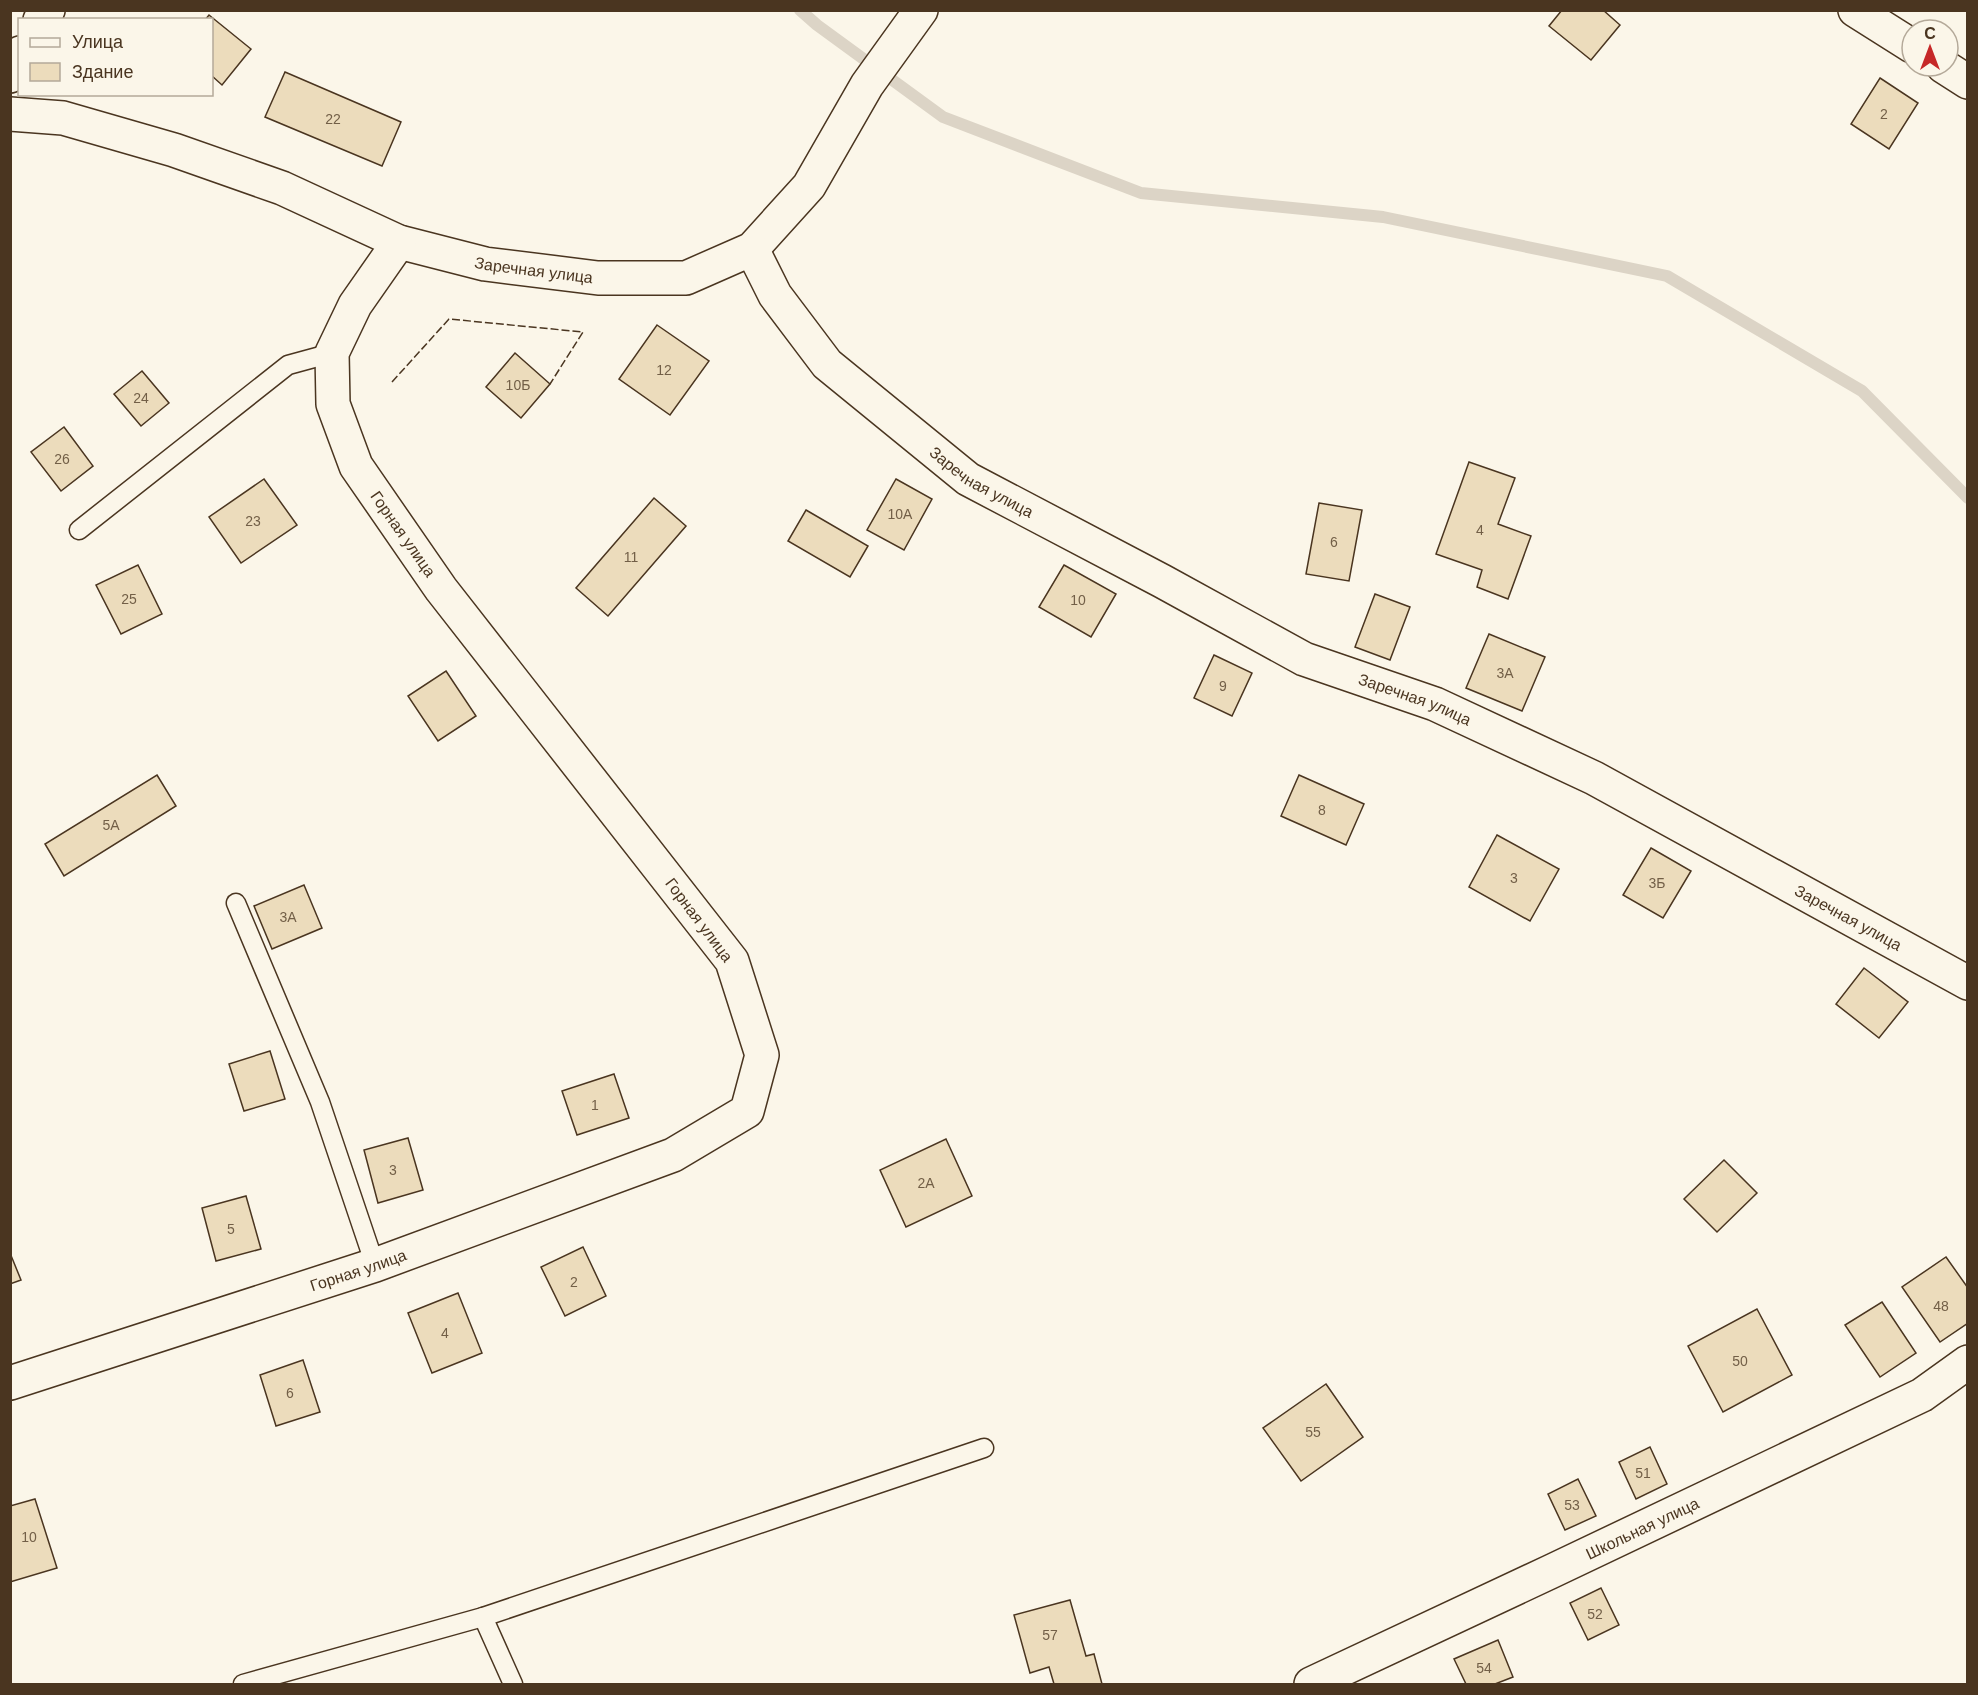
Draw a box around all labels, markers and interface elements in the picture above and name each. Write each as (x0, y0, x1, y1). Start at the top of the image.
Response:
legend (18, 18, 213, 96)
north arrow (1900, 18, 1960, 78)
text: С (1924, 25, 1936, 42)
text: Улица (72, 32, 124, 52)
text: Здание (72, 62, 133, 82)
house number: 2 (1880, 106, 1888, 122)
house number: 22 (325, 111, 341, 127)
street label: Заречная улица (473, 253, 594, 286)
house number: 12 (656, 362, 672, 378)
house number: 10Б (506, 377, 530, 393)
house number: 24 (133, 390, 149, 406)
street label: Заречная улица (927, 443, 1036, 520)
house number: 26 (54, 451, 70, 467)
street label: Горная улица (367, 488, 439, 580)
house number: 10А (888, 506, 913, 522)
house number: 23 (245, 513, 261, 529)
house number: 4 (1476, 522, 1484, 538)
house number: 6 (1330, 534, 1338, 550)
house number: 11 (624, 549, 638, 565)
house number: 25 (121, 591, 137, 607)
house number: 10 (1070, 592, 1086, 608)
house number: 3А (1496, 665, 1514, 681)
street label: Заречная улица (1357, 670, 1474, 728)
house number: 9 (1219, 678, 1227, 694)
house number: 8 (1318, 802, 1326, 818)
house number: 5А (102, 817, 120, 833)
house number: 3 (1510, 870, 1518, 886)
street label: Горная улица (662, 875, 736, 965)
house number: 3Б (1649, 875, 1665, 891)
street label: Заречная улица (1792, 881, 1905, 954)
house number: 3А (279, 909, 297, 925)
house number: 1 (591, 1097, 599, 1113)
house number: 3 (389, 1162, 397, 1178)
house number: 2А (917, 1175, 935, 1191)
house number: 5 (227, 1221, 235, 1237)
street label: Горная улица (308, 1246, 409, 1294)
house number: 2 (570, 1274, 578, 1290)
house number: 48 (1933, 1298, 1949, 1314)
house number: 4 (441, 1325, 449, 1341)
house number: 50 (1732, 1353, 1748, 1369)
house number: 6 (286, 1385, 294, 1401)
house number: 55 (1305, 1424, 1321, 1440)
house number: 51 (1635, 1465, 1651, 1481)
street label: Школьная улица (1583, 1494, 1701, 1562)
house number: 53 (1564, 1497, 1580, 1513)
house number: 10 (21, 1529, 37, 1545)
house number: 52 (1587, 1606, 1603, 1622)
house number: 57 (1042, 1627, 1058, 1643)
house number: 54 (1476, 1660, 1492, 1676)

